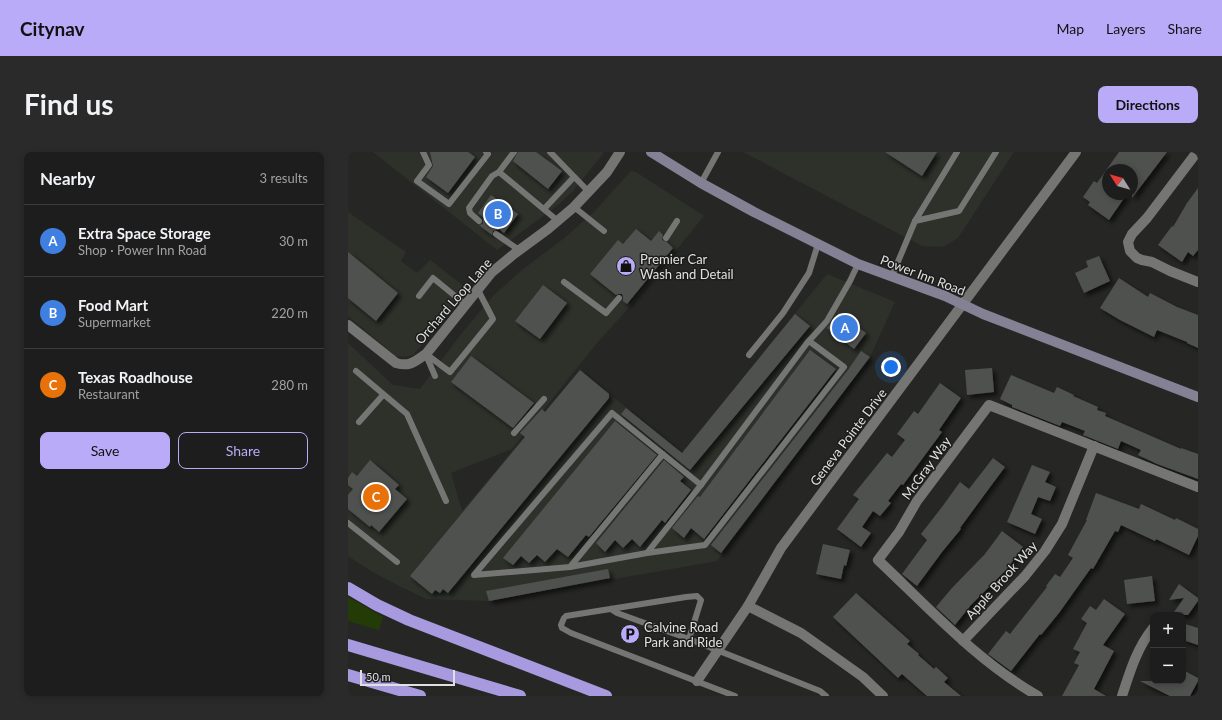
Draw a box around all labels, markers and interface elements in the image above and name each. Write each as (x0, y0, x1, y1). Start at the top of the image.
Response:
text: Citynav (20, 17, 85, 40)
text: Map (1056, 20, 1084, 37)
text: Layers (1106, 20, 1146, 37)
text: Share (1168, 20, 1202, 37)
button: Directions (1098, 86, 1198, 123)
text: Find us (24, 87, 114, 121)
north arrow (1102, 164, 1138, 200)
text: Nearby (40, 168, 95, 189)
text: 3 results (260, 170, 308, 186)
pin: B (485, 199, 511, 229)
text: Extra Space Storage (78, 224, 211, 242)
text: A (48, 233, 58, 249)
text: 30 m (279, 233, 308, 249)
text: Shop · Power Inn Road (78, 242, 207, 258)
place label: Premier Car Wash and Detail (640, 251, 734, 282)
street label: Power Inn Road (878, 251, 968, 299)
street label: Orchard Loop Lane (411, 255, 495, 347)
shop icon: Premier Car Wash and Detail (615, 255, 637, 277)
text: Food Mart (78, 296, 148, 314)
text: B (49, 305, 57, 321)
text: 220 m (271, 305, 308, 321)
pin: A (832, 313, 858, 343)
text: Supermarket (78, 314, 151, 330)
your location (881, 357, 901, 377)
text: Texas Roadhouse (78, 368, 193, 386)
text: C (49, 377, 57, 393)
text: 280 m (271, 377, 308, 393)
street label: Geneva Pointe Drive (806, 385, 890, 489)
text: Restaurant (78, 386, 140, 402)
button: Save (40, 432, 170, 469)
button: Share (178, 432, 308, 469)
street label: McGray Way (898, 433, 954, 502)
pin: C (363, 482, 389, 512)
street label: Apple Brook Way (962, 537, 1040, 622)
map controls (1150, 612, 1186, 684)
button: + (1150, 612, 1186, 648)
place label: Calvine Road Park and Ride (644, 619, 723, 650)
parking icon: Calvine Road Park and Ride (619, 623, 641, 645)
button: − (1150, 648, 1186, 684)
scale bar (360, 668, 455, 687)
text: 50 m (366, 670, 391, 683)

